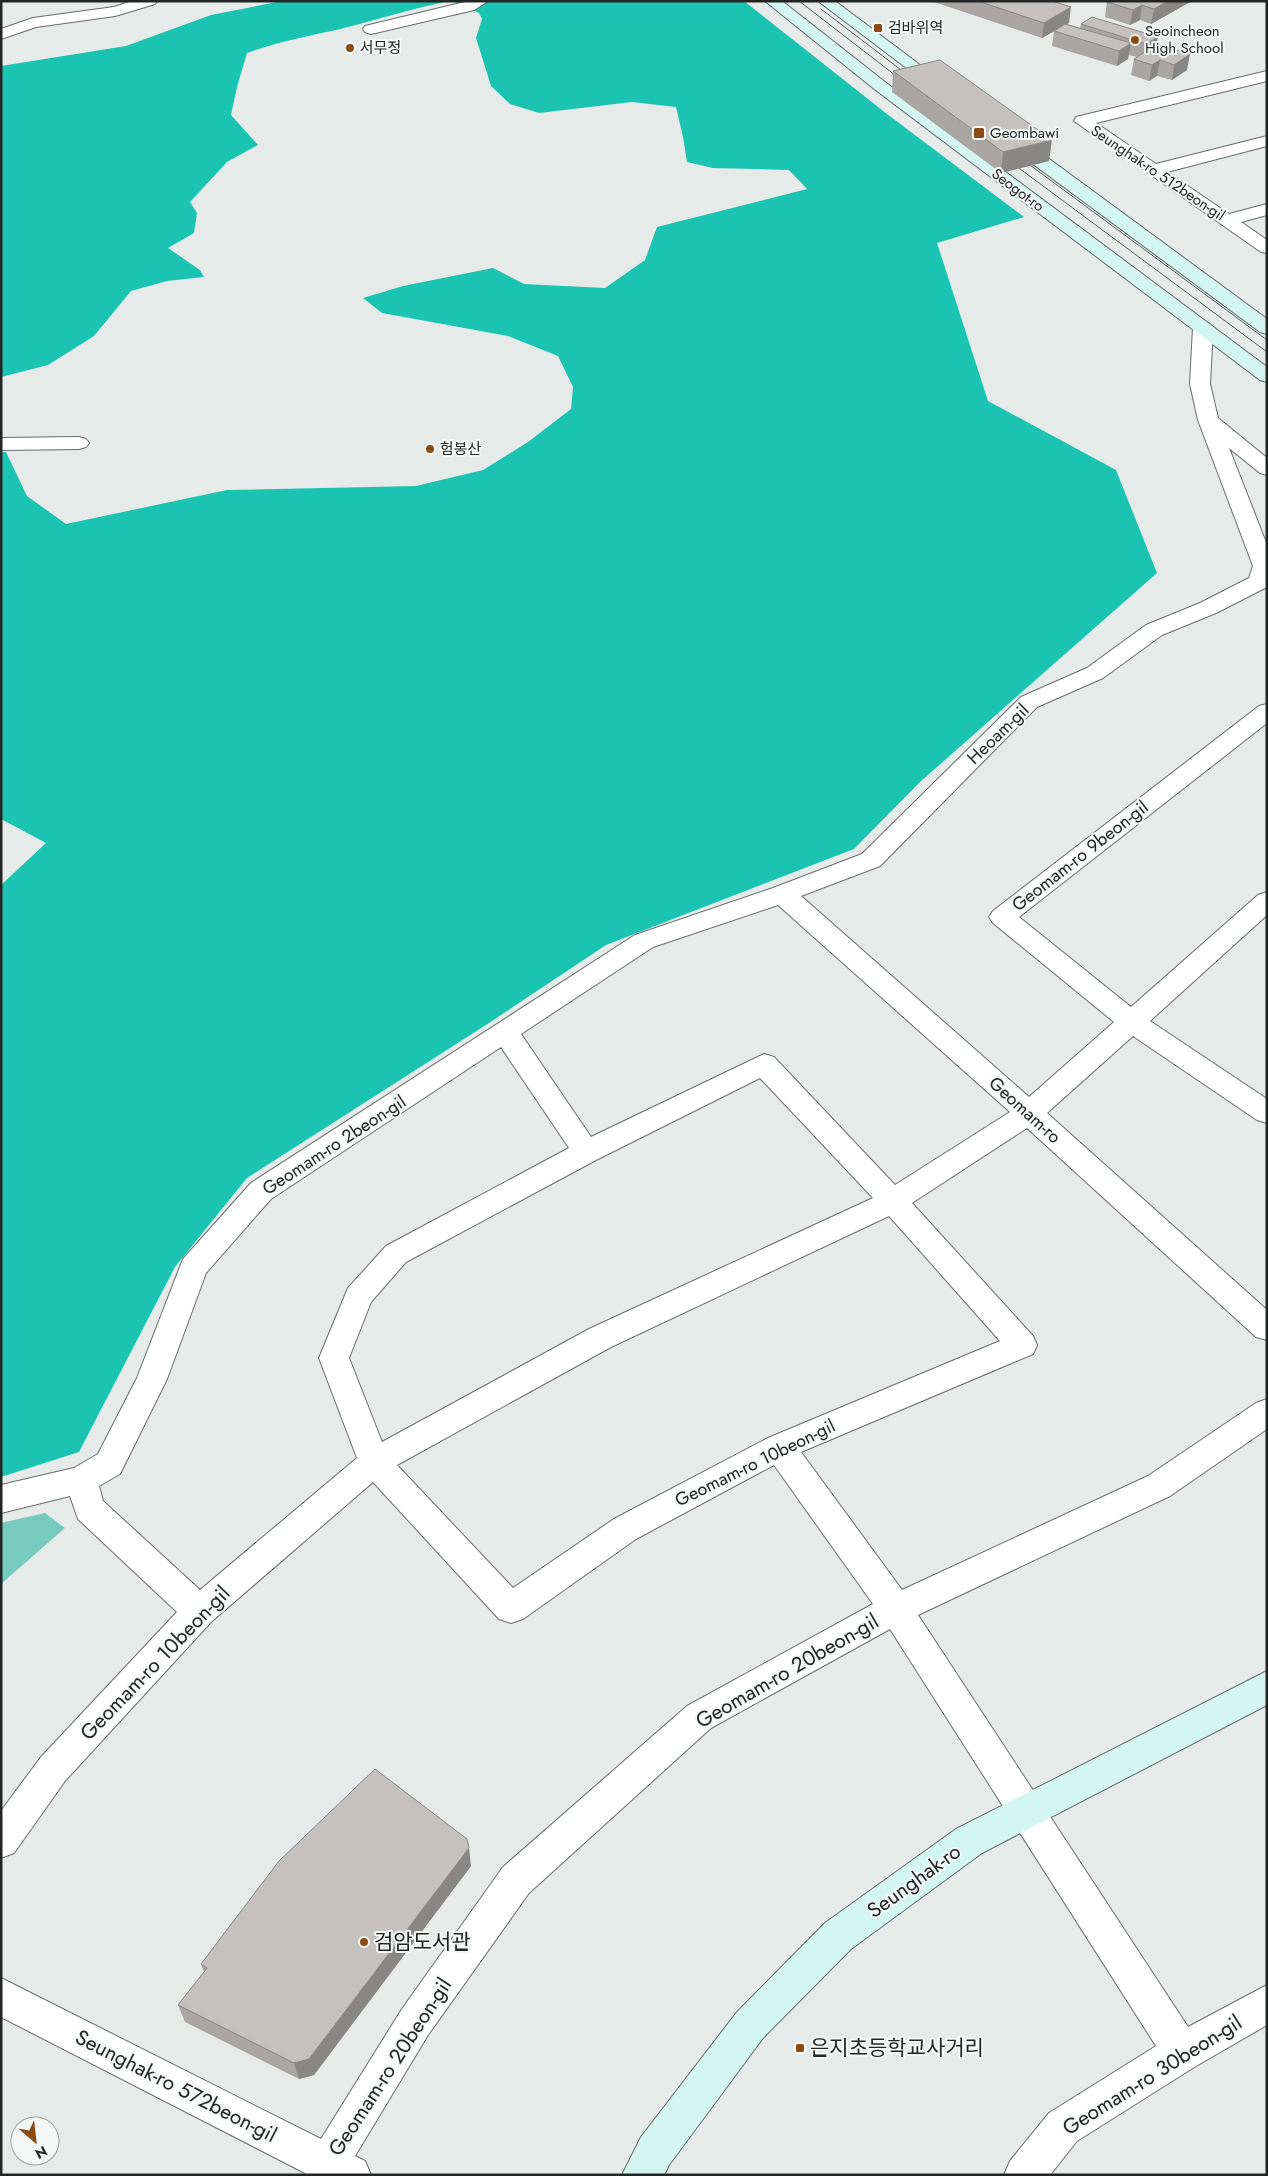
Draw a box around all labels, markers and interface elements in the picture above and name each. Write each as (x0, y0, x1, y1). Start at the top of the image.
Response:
place label: 검바위역 (888, 17, 943, 39)
place label: Seoincheon High School (1145, 20, 1224, 59)
marker: 검바위역 (872, 22, 884, 34)
marker: Seoincheon High School (1129, 34, 1141, 46)
place label: 서무정 (360, 37, 401, 59)
marker: 서무정 (344, 42, 356, 54)
street label: Seunghak-ro 512beon-gil (1086, 120, 1230, 226)
place label: Geombawi (990, 122, 1059, 144)
marker: Geombawi (972, 126, 986, 140)
street label: Seogot-ro (987, 163, 1049, 217)
place label: 험봉산 (440, 438, 482, 460)
marker: 험봉산 (424, 443, 436, 455)
street label: Heoam-gil (961, 698, 1035, 770)
street label: Geomam-ro 9beon-gil (1006, 794, 1154, 918)
street label: Geomam-ro (983, 1070, 1067, 1150)
street label: Geomam-ro 2beon-gil (257, 1089, 411, 1201)
street label: Geomam-ro 10beon-gil (671, 1413, 839, 1513)
street label: Geomam-ro 10beon-gil (73, 1579, 237, 1747)
street label: Geomam-ro 20beon-gil (690, 1606, 884, 1736)
street label: Seunghak-ro (861, 1837, 967, 1925)
place label: 검암도서관 (374, 1927, 471, 1957)
marker: 검암도서관 (358, 1936, 370, 1948)
street label: Geomam-ro 20beon-gil (321, 1972, 459, 2162)
street label: Geomam-ro 30beon-gil (1056, 2008, 1248, 2142)
street label: Seunghak-ro 572beon-gil (70, 2022, 282, 2150)
place label: 은지초등학교사거리 (810, 2033, 984, 2063)
marker: 은지초등학교사거리 (794, 2042, 806, 2054)
north arrow (10, 2116, 60, 2166)
text: N (31, 2141, 51, 2164)

